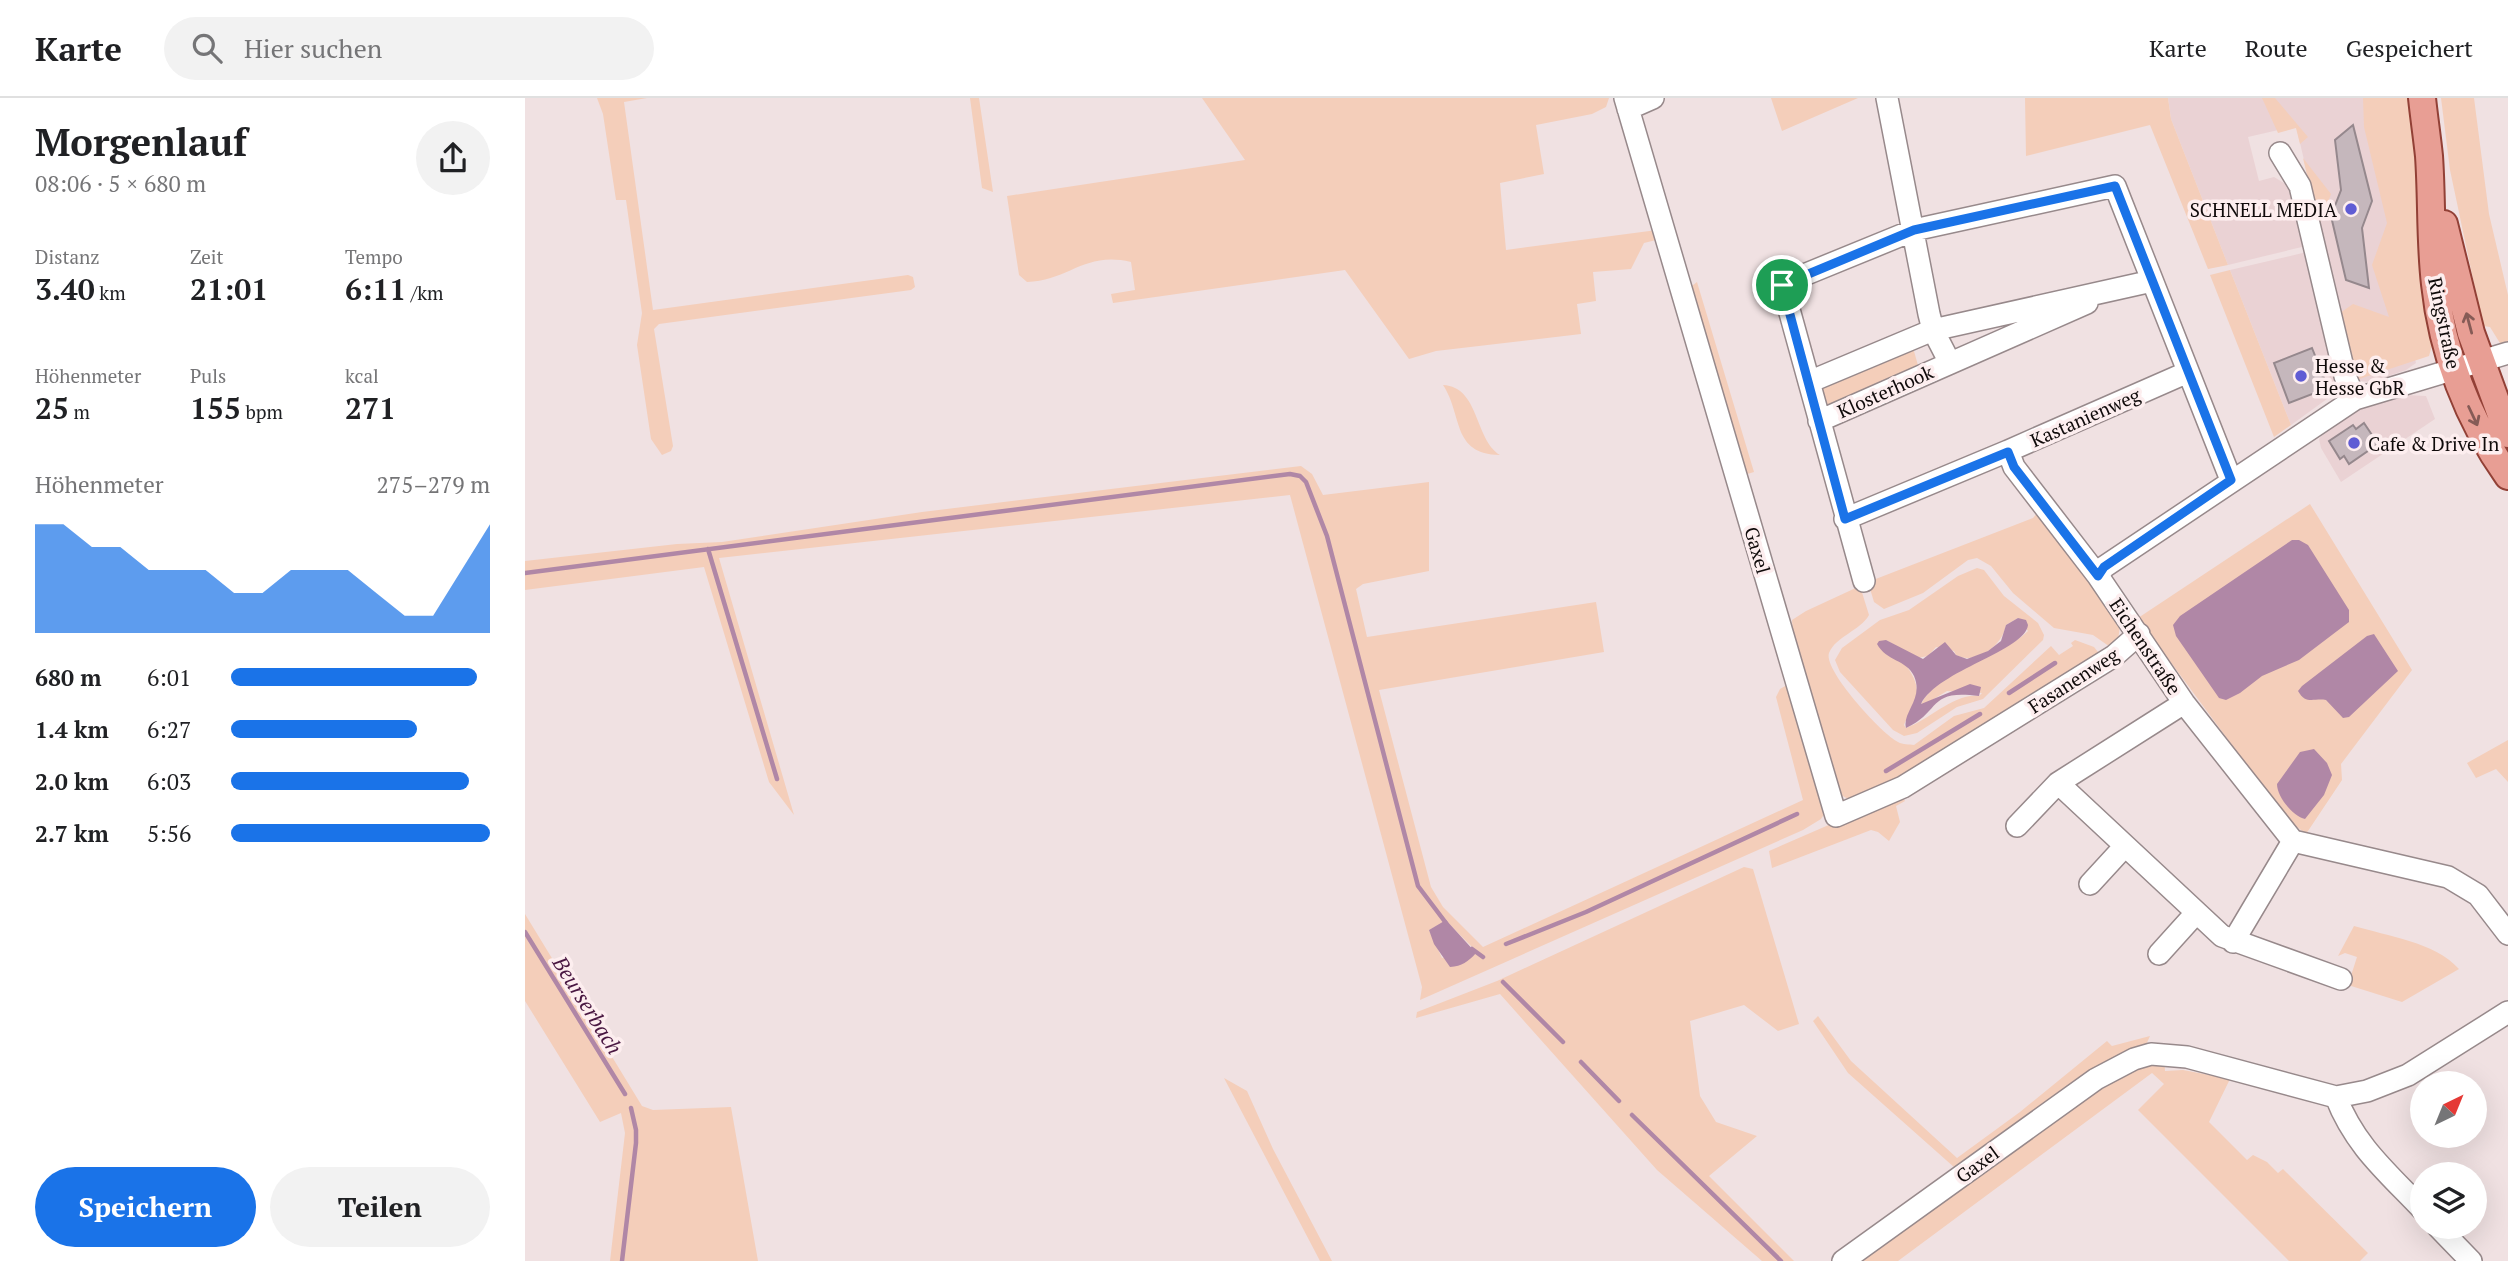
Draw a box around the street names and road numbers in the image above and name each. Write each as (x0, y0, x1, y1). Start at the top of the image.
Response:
street label: Ringstraße (2423, 275, 2467, 371)
street label: Klosterhook (1833, 359, 1937, 423)
street label: Kastanienweg (2026, 381, 2145, 452)
street label: Gaxel (1739, 524, 1777, 576)
street label: Eichenstraße (2104, 593, 2188, 699)
street label: Fasanenweg (2023, 641, 2124, 719)
street label: Gaxel (1950, 1140, 2004, 1188)

